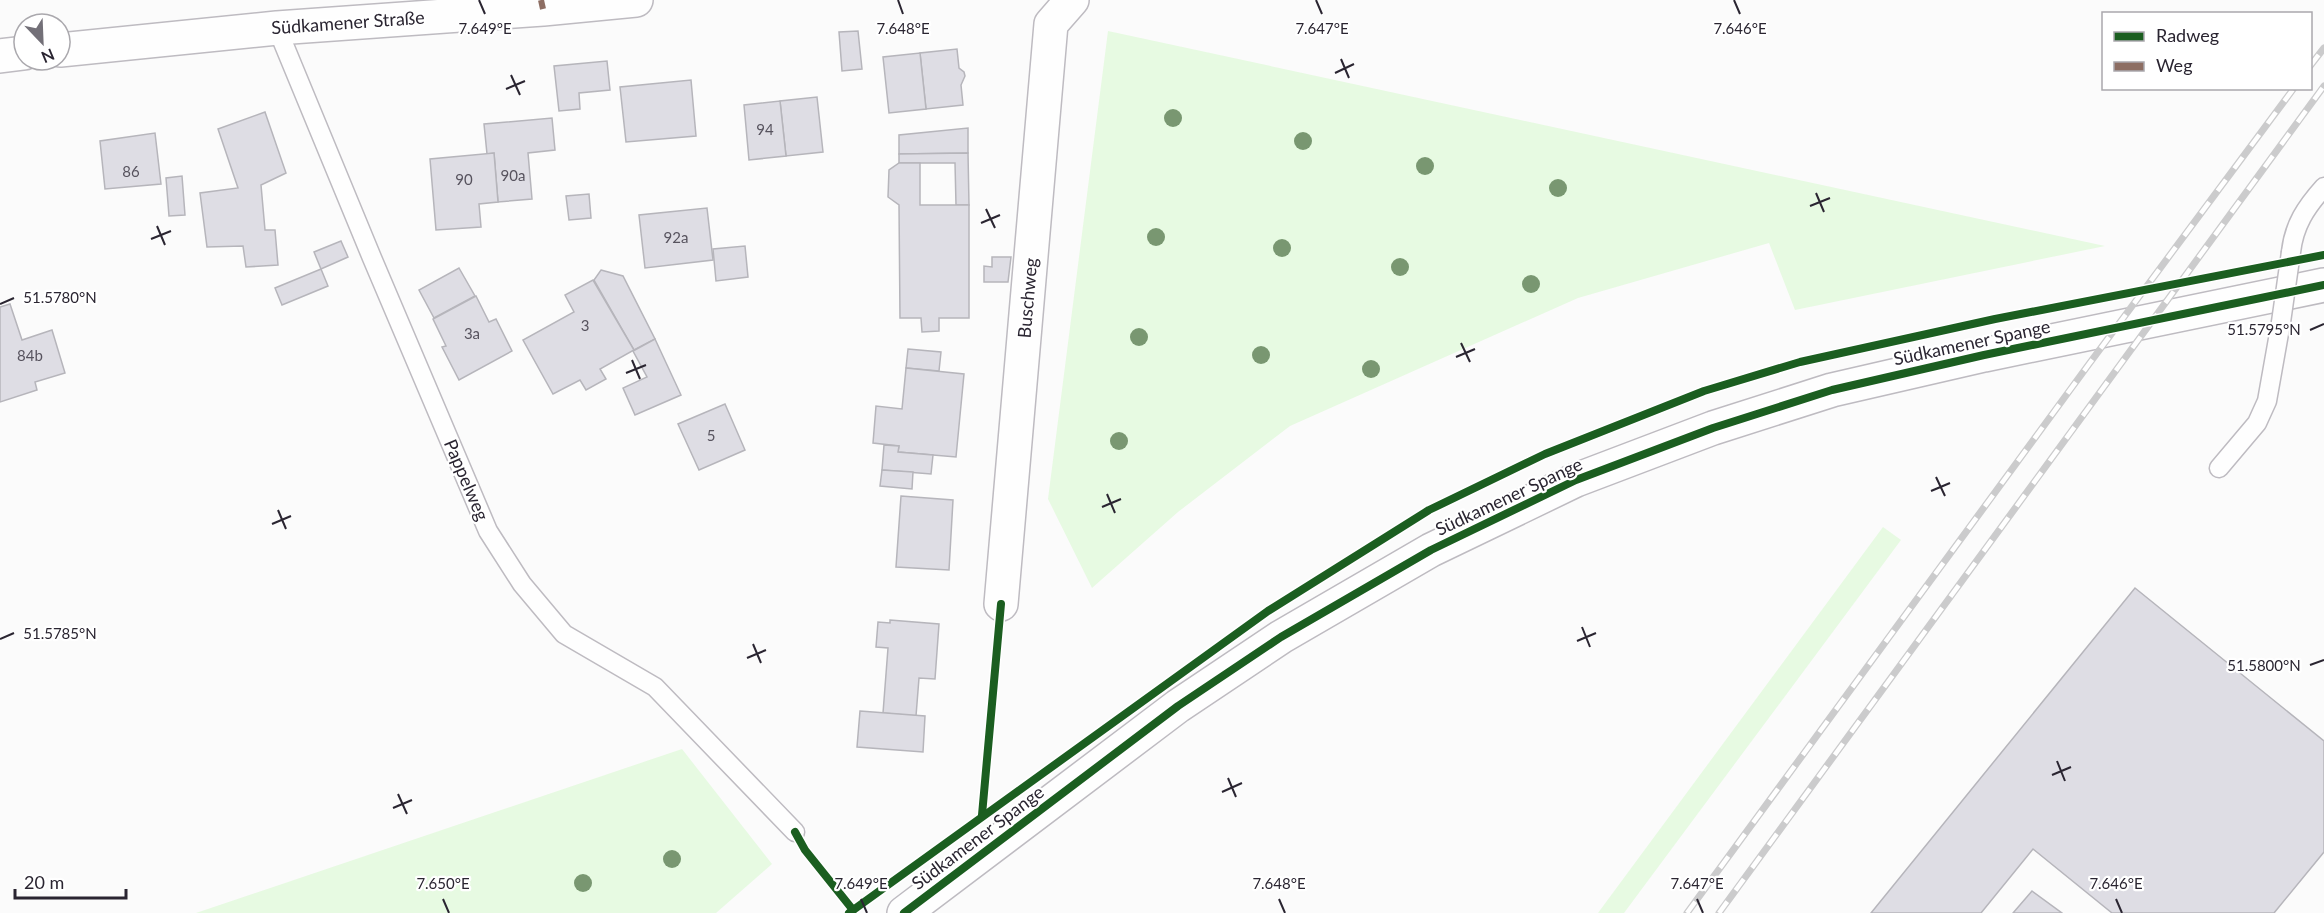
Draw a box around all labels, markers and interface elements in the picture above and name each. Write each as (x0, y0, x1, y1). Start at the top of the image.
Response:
street label: Südkamener Straße (271, 6, 425, 38)
north arrow (12, 12, 72, 72)
legend (2102, 12, 2312, 90)
text: 7.649°E (458, 19, 512, 37)
text: 7.648°E (876, 19, 930, 37)
text: 7.647°E (1295, 19, 1349, 37)
text: 7.646°E (1713, 19, 1767, 37)
text: Radweg (2156, 24, 2219, 46)
text: N (39, 45, 57, 67)
text: Weg (2156, 54, 2193, 76)
house number: 94 (756, 120, 774, 138)
house number: 86 (122, 162, 140, 180)
house number: 90a (501, 166, 525, 184)
house number: 90 (455, 170, 473, 188)
house number: 92a (664, 228, 688, 246)
street label: Buschweg (1013, 257, 1041, 339)
text: 51.5780°N (23, 288, 97, 306)
street label: Südkamener Spange (1891, 315, 2052, 369)
house number: 3 (581, 316, 589, 334)
text: 51.5795°N (2227, 320, 2301, 338)
house number: 3a (464, 324, 480, 342)
house number: 84b (17, 346, 43, 364)
house number: 5 (707, 426, 715, 444)
street label: Pappelweg (440, 436, 494, 524)
street label: Südkamener Spange (1432, 452, 1586, 540)
text: 51.5785°N (23, 624, 97, 642)
text: 51.5800°N (2227, 656, 2301, 674)
street label: Südkamener Spange (907, 780, 1048, 894)
scale bar (15, 862, 126, 900)
text: 20 m (24, 871, 64, 893)
text: 7.650°E (416, 874, 470, 892)
text: 7.649°E (834, 874, 888, 892)
text: 7.648°E (1252, 874, 1306, 892)
text: 7.647°E (1670, 874, 1724, 892)
text: 7.646°E (2089, 874, 2143, 892)

